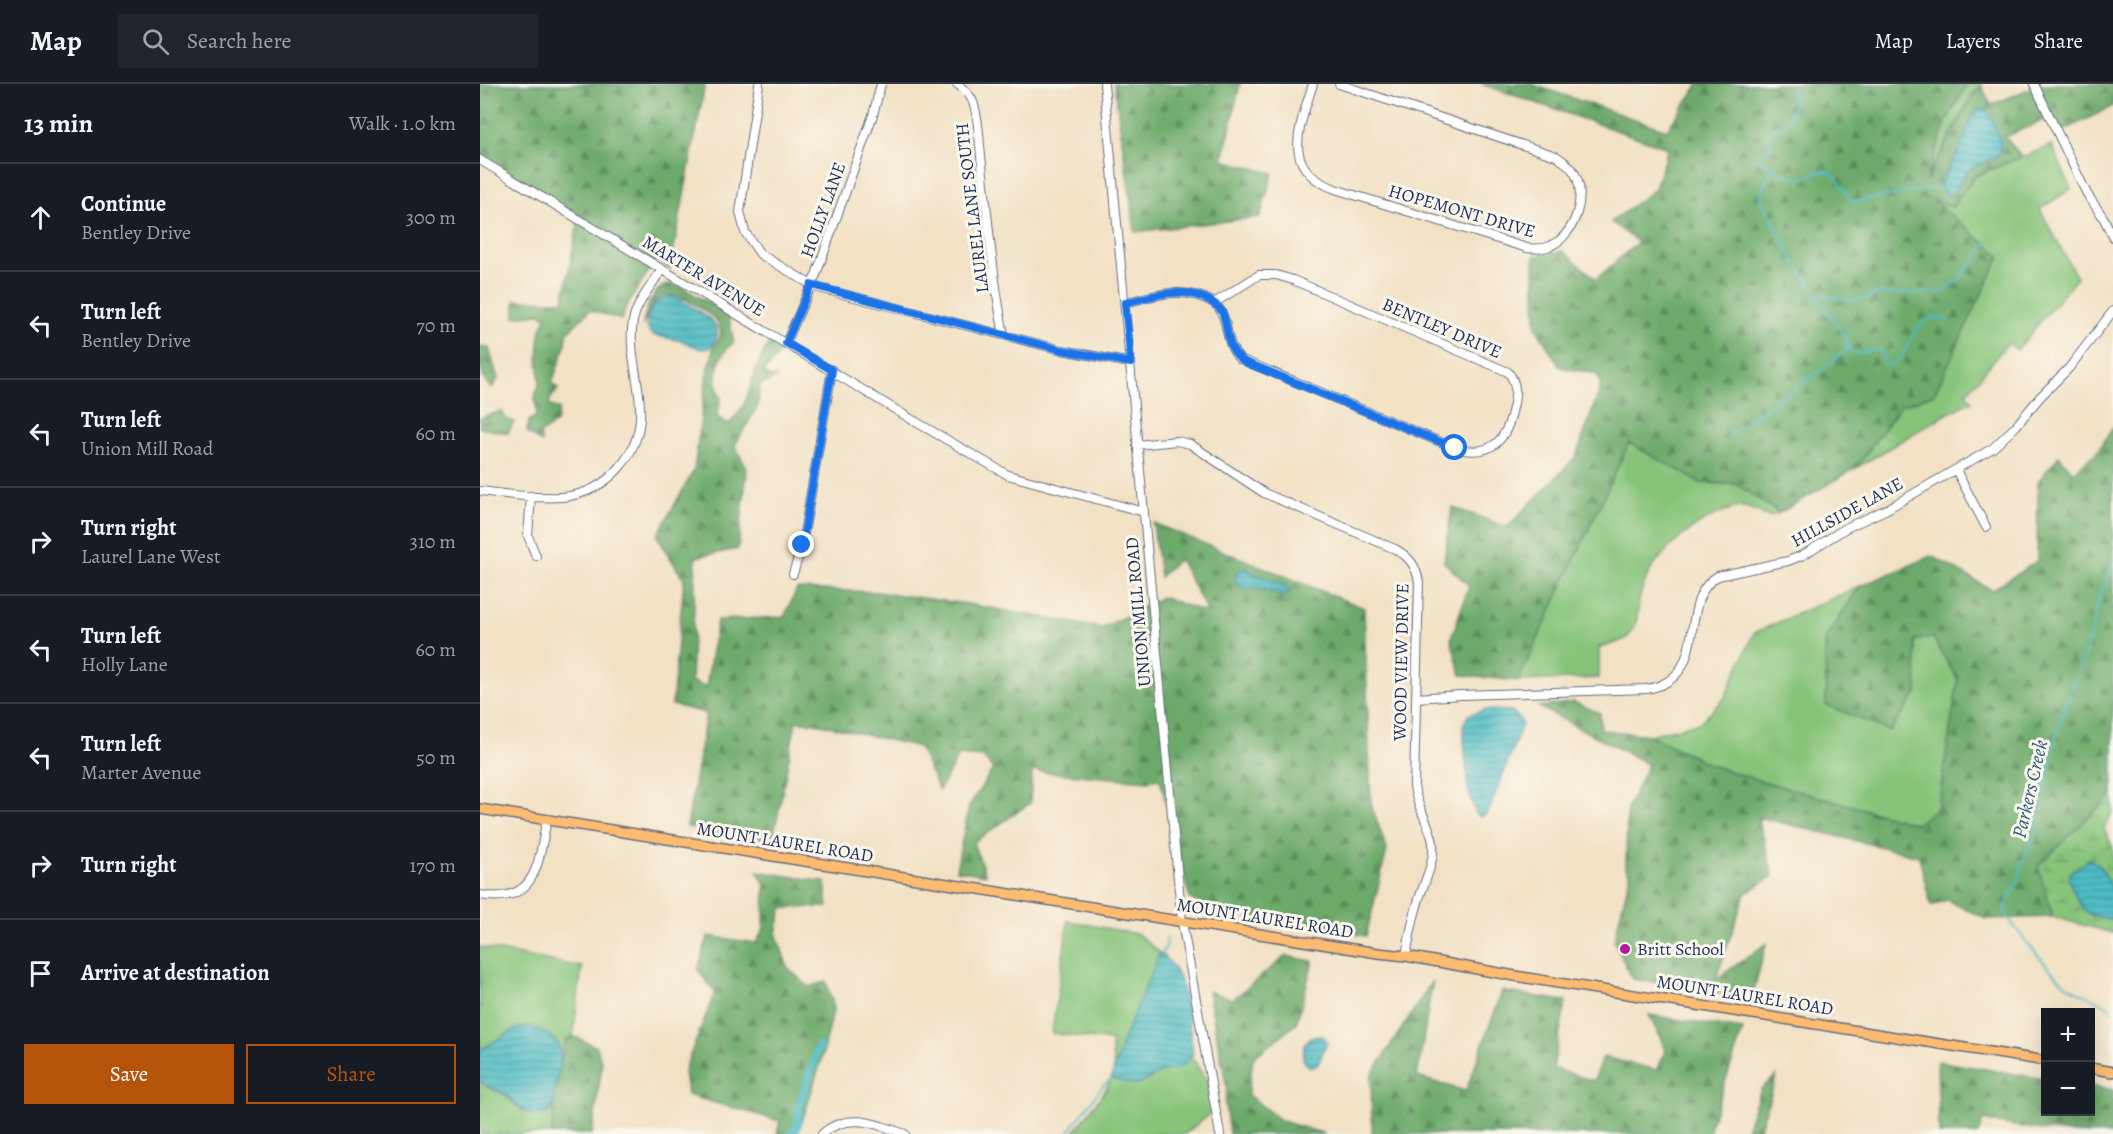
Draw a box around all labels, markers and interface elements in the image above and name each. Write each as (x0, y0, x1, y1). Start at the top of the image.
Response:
search box (118, 14, 538, 68)
text: Map (30, 22, 82, 60)
icon: search (139, 25, 172, 58)
text: Search here (187, 26, 291, 56)
text: Map (1874, 27, 1913, 55)
text: Layers (1946, 27, 2001, 55)
text: Share (2034, 27, 2083, 55)
text: 13 min (24, 106, 93, 141)
text: Walk · 1.0 km (349, 110, 456, 137)
street label: LAUREL LANE SOUTH (950, 121, 994, 295)
street label: HOLLY LANE (795, 159, 851, 261)
street label: HOPEMONT DRIVE (1386, 179, 1538, 243)
text: Continue (81, 189, 166, 219)
icon: ahead (24, 201, 57, 234)
text: 300 m (406, 204, 456, 231)
text: Bentley Drive (81, 219, 191, 246)
street label: MARTER AVENUE (638, 230, 770, 322)
street label: BENTLEY DRIVE (1379, 292, 1505, 364)
text: Turn left (81, 297, 161, 327)
icon: left (24, 309, 57, 342)
text: 70 m (416, 312, 456, 339)
text: Bentley Drive (81, 327, 191, 354)
text: Turn left (81, 405, 161, 435)
icon: left (24, 417, 57, 450)
text: 60 m (416, 420, 456, 447)
route start (1441, 434, 1467, 460)
text: Union Mill Road (81, 435, 213, 462)
street label: HILLSIDE LANE (1787, 471, 1907, 553)
text: Turn right (81, 513, 177, 543)
icon: right (24, 525, 57, 558)
text: 310 m (410, 528, 456, 555)
route end (788, 531, 814, 557)
street label: UNION MILL ROAD (1120, 536, 1156, 688)
text: Laurel Lane West (81, 543, 221, 570)
street label: WOOD VIEW DRIVE (1388, 583, 1414, 742)
text: Turn left (81, 621, 161, 651)
icon: left (24, 633, 57, 666)
text: 60 m (416, 636, 456, 663)
text: Holly Lane (81, 651, 168, 678)
text: Turn left (81, 729, 161, 759)
water label: Parkers Creek (2006, 737, 2054, 841)
icon: left (24, 741, 57, 774)
text: 50 m (416, 744, 456, 771)
text: Marter Avenue (81, 759, 201, 786)
street label: MOUNT LAUREL ROAD (695, 816, 875, 868)
icon: right (24, 849, 57, 882)
text: Turn right (81, 850, 177, 880)
text: 170 m (410, 852, 456, 879)
street label: MOUNT LAUREL ROAD (1175, 892, 1355, 944)
place label: Britt School (1637, 937, 1724, 961)
marker: Britt School (1618, 942, 1632, 956)
icon: arrive (24, 957, 57, 990)
text: Arrive at destination (81, 958, 270, 988)
street label: MOUNT LAUREL ROAD (1655, 969, 1835, 1021)
map controls (2041, 1008, 2095, 1116)
button: + (2041, 1008, 2095, 1062)
button: Save (24, 1044, 234, 1104)
button: Share (246, 1044, 456, 1104)
button: − (2041, 1062, 2095, 1116)

